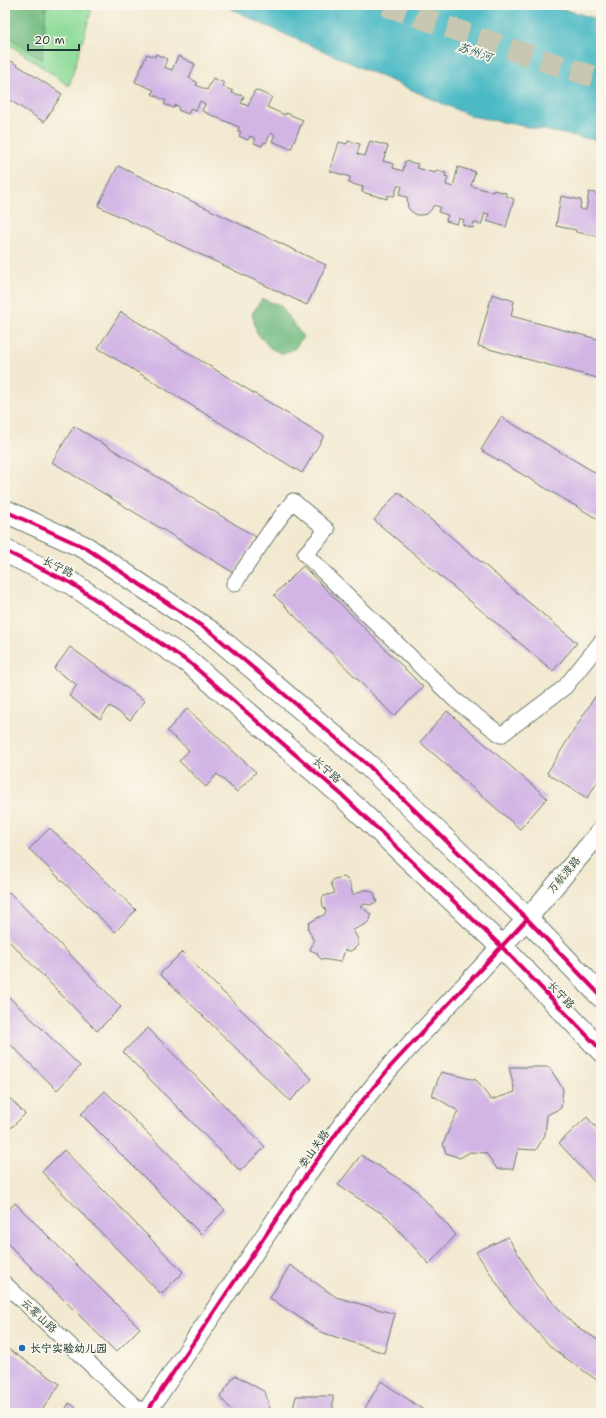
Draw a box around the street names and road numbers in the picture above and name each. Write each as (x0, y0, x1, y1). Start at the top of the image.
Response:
street label: 长宁路 (40, 553, 76, 581)
street label: 长宁路 (310, 754, 344, 786)
street label: 万航渡路 (544, 853, 584, 897)
street label: 长宁路 (544, 978, 578, 1012)
street label: 娄山关路 (295, 1127, 333, 1171)
street label: 云雾山路 (18, 1296, 60, 1336)

